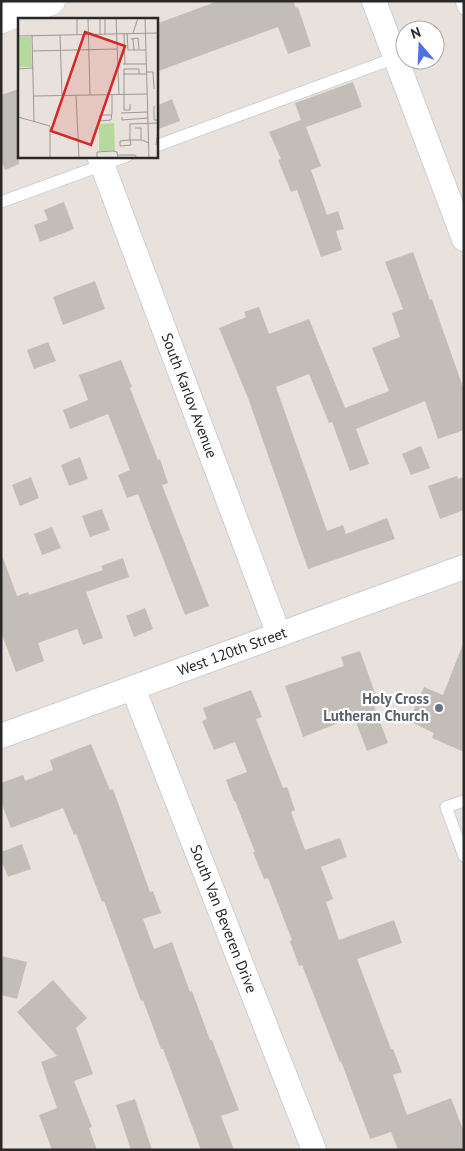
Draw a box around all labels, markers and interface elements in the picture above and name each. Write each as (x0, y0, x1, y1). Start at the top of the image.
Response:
inset map (18, 18, 158, 158)
north arrow (395, 20, 445, 70)
text: N (408, 23, 423, 43)
street label: South Karlov Avenue (157, 330, 222, 461)
street label: West 120th Street (175, 623, 289, 680)
place label: Holy Cross Lutheran Church (323, 689, 429, 725)
marker: Holy Cross Lutheran Church (433, 702, 445, 714)
street label: South Van Beveren Drive (186, 842, 262, 996)

